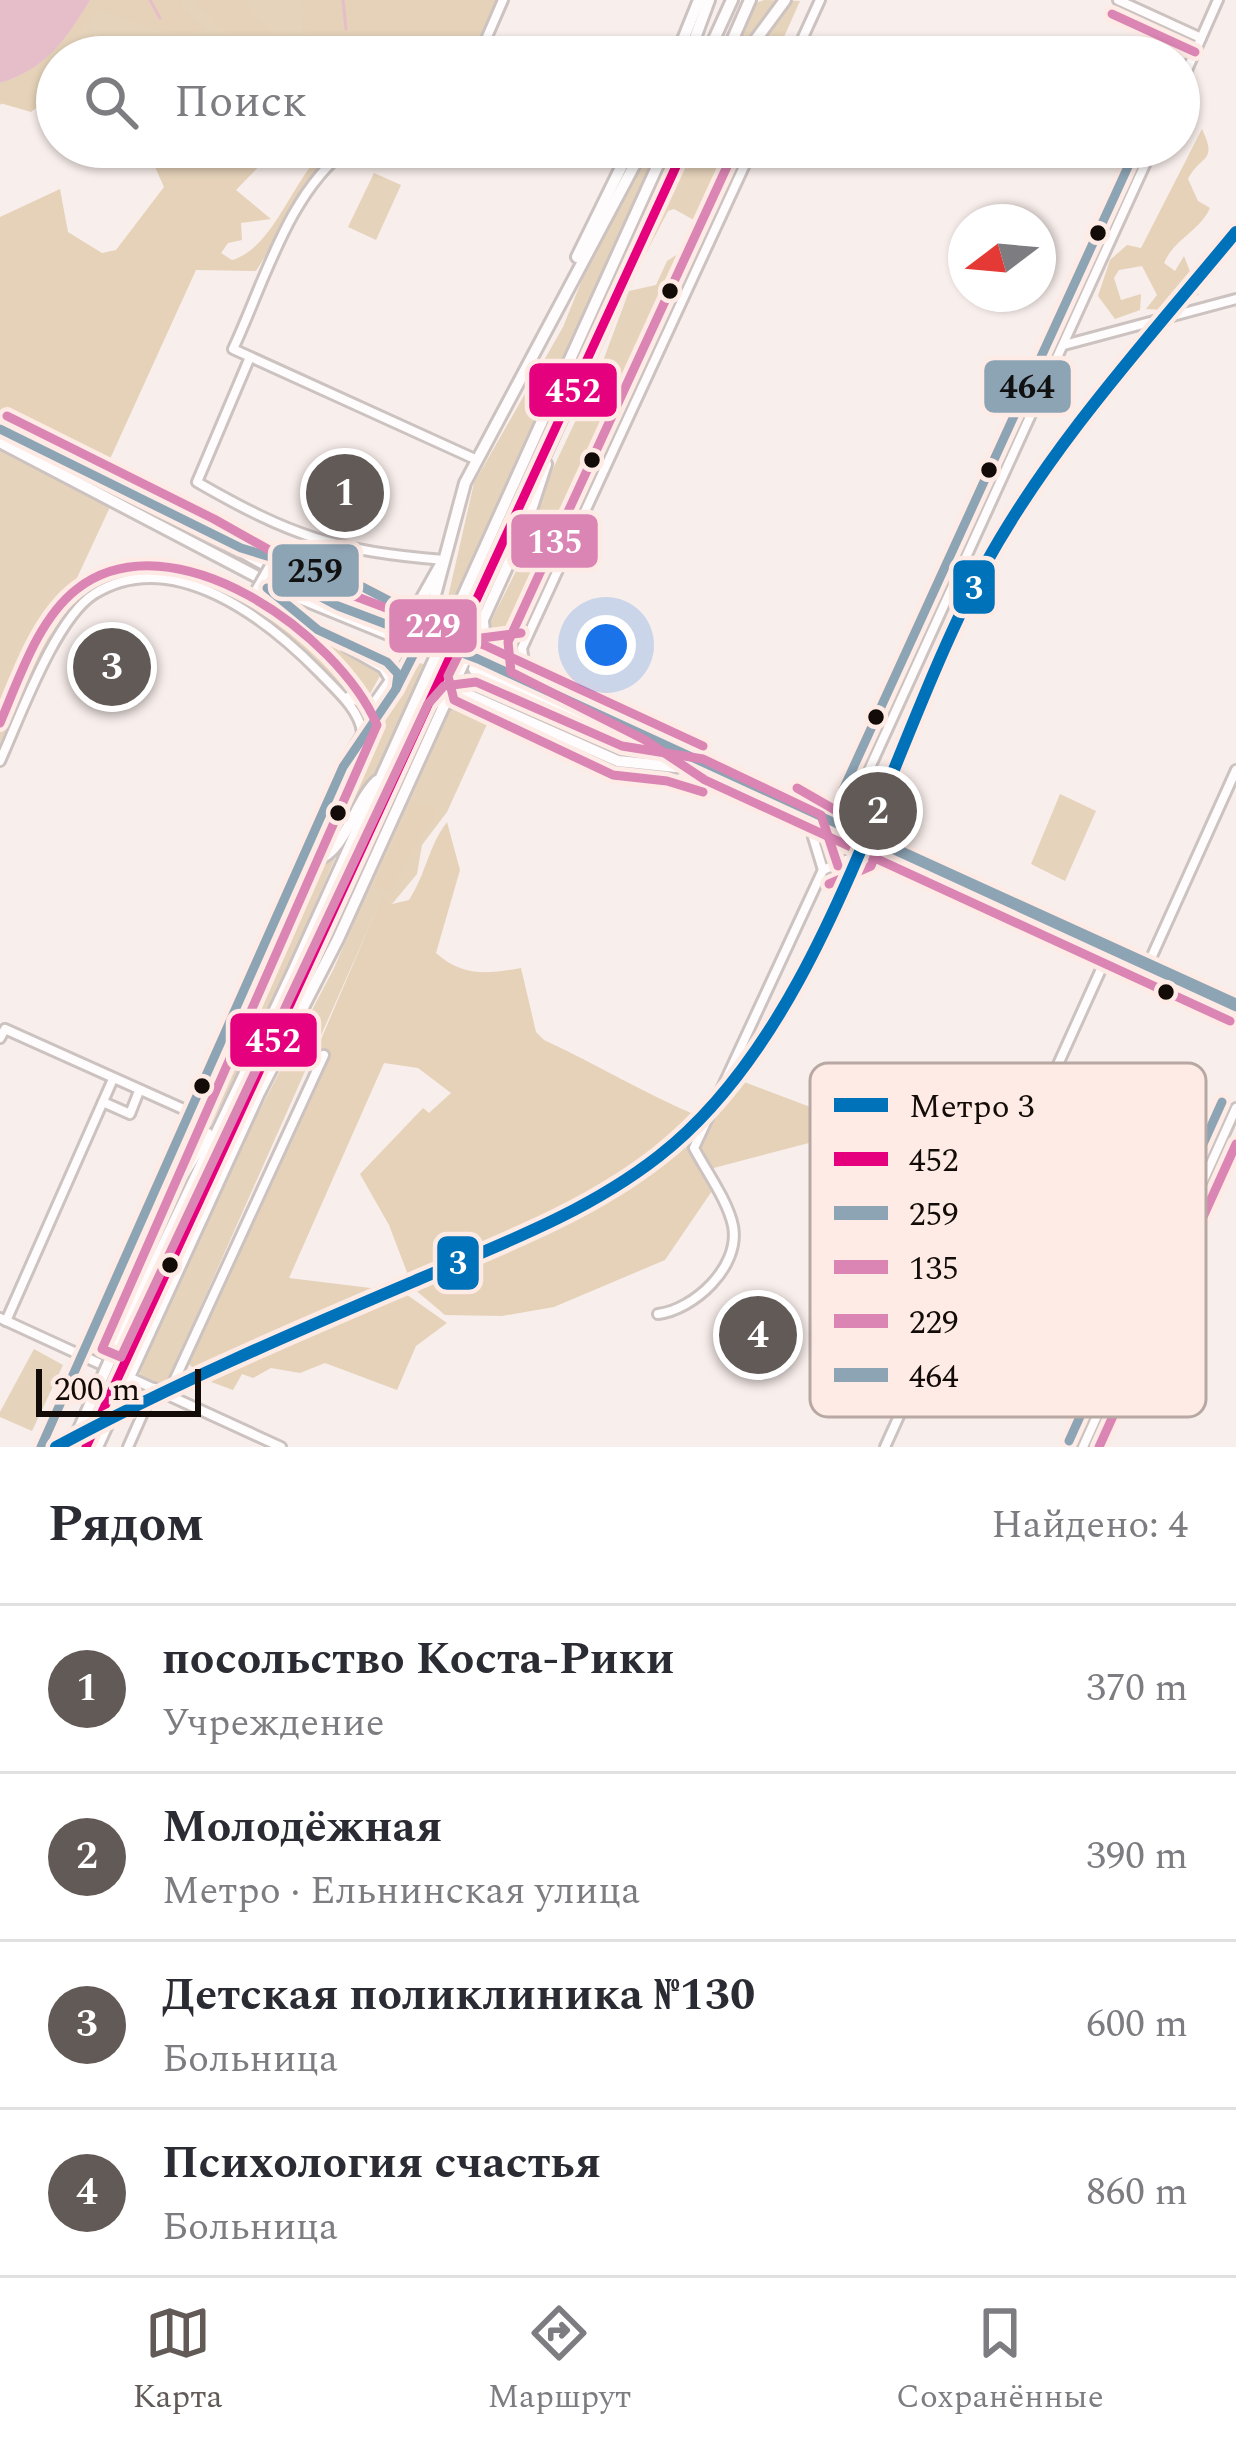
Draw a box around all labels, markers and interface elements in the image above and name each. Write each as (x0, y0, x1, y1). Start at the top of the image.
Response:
search box (36, 36, 1200, 168)
text: Поиск (174, 68, 307, 137)
icon: search (78, 69, 144, 135)
north arrow (948, 204, 1056, 312)
unlabelled marker (1087, 222, 1109, 244)
unlabelled marker (659, 280, 681, 302)
line badge: 464 (982, 358, 1073, 415)
line badge: 452 (527, 361, 619, 419)
text: 464 (999, 363, 1055, 413)
text: 452 (545, 367, 601, 417)
pin: 1 (306, 448, 384, 538)
unlabelled marker (581, 449, 603, 471)
unlabelled marker (978, 459, 1000, 481)
line badge: 135 (509, 512, 600, 570)
text: 135 (527, 518, 583, 568)
line badge: 259 (270, 542, 361, 599)
text: 259 (287, 547, 343, 597)
line badge: 3 (951, 558, 997, 616)
text: 3 (965, 564, 983, 614)
line badge: 229 (387, 597, 479, 655)
text: 229 (405, 602, 461, 652)
your location (576, 615, 636, 675)
pin: 3 (73, 622, 151, 712)
unlabelled marker (865, 706, 887, 728)
pin: 2 (839, 766, 917, 856)
unlabelled marker (327, 802, 349, 824)
unlabelled marker (1155, 981, 1177, 1003)
line badge: 452 (228, 1011, 319, 1069)
text: 452 (245, 1017, 301, 1067)
legend (810, 1063, 1206, 1417)
unlabelled marker (191, 1075, 213, 1097)
text: Метро 3 (909, 1082, 1034, 1132)
text: 452 (909, 1136, 959, 1186)
text: 259 (909, 1190, 959, 1240)
line badge: 3 (435, 1234, 481, 1292)
text: 3 (449, 1239, 467, 1289)
text: 135 (909, 1244, 959, 1294)
unlabelled marker (159, 1254, 181, 1276)
pin: 4 (719, 1290, 797, 1380)
text: 229 (909, 1298, 959, 1348)
text: 464 (909, 1352, 959, 1402)
scale bar (36, 1363, 201, 1416)
text: 200 m (54, 1365, 140, 1415)
text: Рядом (48, 1486, 204, 1564)
text: Найдено: 4 (991, 1496, 1188, 1555)
text: посольство Коста-Рики (162, 1625, 674, 1694)
text: 1 (76, 1659, 98, 1718)
text: 370 m (1086, 1659, 1188, 1718)
text: Учреждение (162, 1694, 385, 1753)
text: Молодёжная (162, 1793, 442, 1862)
text: 2 (76, 1827, 98, 1886)
text: 390 m (1086, 1827, 1188, 1886)
text: Метро · Ельнинская улица (162, 1862, 640, 1921)
text: Детская поликлиника №130 (162, 1961, 755, 2030)
text: 3 (76, 1995, 98, 2054)
text: 600 m (1086, 1995, 1188, 2054)
text: Больница (162, 2030, 338, 2089)
text: Психология счастья (162, 2129, 601, 2198)
text: 4 (76, 2163, 98, 2222)
text: 860 m (1086, 2163, 1188, 2222)
text: Больница (162, 2198, 338, 2257)
tab: Карта (132, 2300, 223, 2422)
tab: Маршрут (487, 2300, 631, 2422)
tab: Сохранённые (896, 2300, 1104, 2422)

